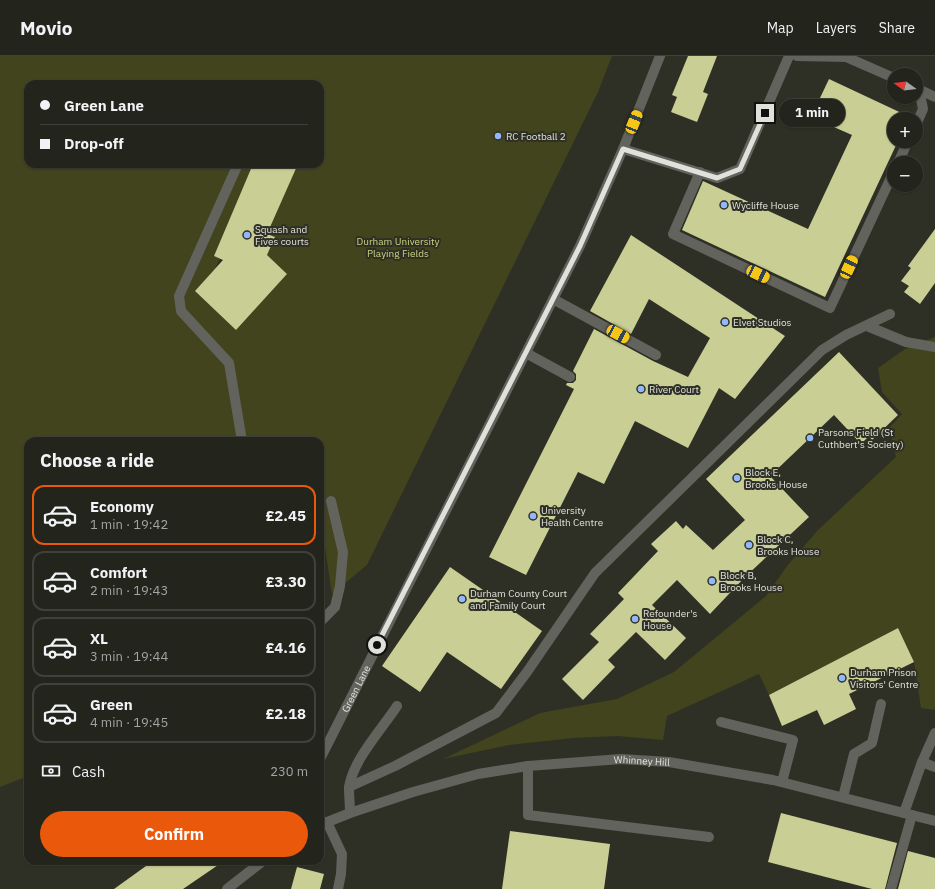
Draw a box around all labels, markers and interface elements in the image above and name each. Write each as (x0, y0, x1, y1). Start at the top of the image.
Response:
text: Movio (20, 16, 73, 40)
text: Map (767, 19, 794, 37)
text: Layers (816, 19, 857, 37)
text: Share (879, 19, 915, 37)
north arrow (887, 68, 923, 104)
map controls (887, 68, 923, 192)
text: Green Lane (64, 96, 144, 115)
callout: 1 min (779, 99, 845, 127)
route end (756, 104, 774, 122)
text: 1 min (795, 104, 829, 121)
car (624, 109, 644, 135)
button: + (887, 112, 923, 148)
place label: RC Football 2 (506, 130, 566, 143)
marker: RC Football 2 (493, 131, 503, 141)
text: Drop-off (64, 134, 124, 153)
button: − (887, 156, 923, 192)
place label: Wycliffe House (732, 199, 800, 212)
marker: Wycliffe House (719, 200, 729, 210)
place label: Squash and Fives courts (255, 223, 309, 248)
marker: Squash and Fives courts (242, 230, 252, 240)
park label: Durham University Playing Fields (357, 235, 440, 260)
car (838, 254, 860, 280)
car (745, 263, 771, 285)
place label: Elvet Studios (733, 316, 792, 329)
marker: Elvet Studios (720, 317, 730, 327)
car (605, 323, 631, 345)
place label: River Court (649, 383, 699, 396)
marker: River Court (636, 384, 646, 394)
place label: Parsons Field (St Cuthbert's Society) (818, 426, 904, 451)
marker: Parsons Field (St Cuthbert's Society) (805, 433, 815, 443)
text: Choose a ride (40, 449, 154, 472)
place label: Block E, Brooks House (745, 466, 808, 491)
marker: Block E, Brooks House (732, 473, 742, 483)
icon: car (42, 497, 78, 533)
text: Economy (90, 497, 154, 516)
place label: University Health Centre (541, 504, 604, 529)
text: £2.45 (266, 506, 306, 525)
marker: University Health Centre (528, 511, 538, 521)
text: 1 min · 19:42 (90, 516, 168, 533)
place label: Block C, Brooks House (757, 533, 820, 558)
marker: Block C, Brooks House (744, 540, 754, 550)
icon: car (42, 563, 78, 599)
text: Comfort (90, 563, 147, 582)
place label: Block B, Brooks House (720, 569, 783, 594)
text: £3.30 (266, 572, 306, 591)
marker: Block B, Brooks House (707, 576, 717, 586)
text: 2 min · 19:43 (90, 582, 168, 599)
place label: Durham County Court and Family Court (470, 587, 567, 612)
marker: Durham County Court and Family Court (457, 594, 467, 604)
place label: Refounder's House (643, 607, 698, 632)
marker: Refounder's House (630, 614, 640, 624)
icon: car (42, 629, 78, 665)
text: XL (90, 629, 108, 648)
route start (368, 636, 386, 654)
text: £4.16 (266, 638, 306, 657)
text: 3 min · 19:44 (90, 648, 168, 665)
street label: Green Lane (338, 662, 373, 714)
place label: Durham Prison Visitors' Centre (850, 666, 919, 691)
marker: Durham Prison Visitors' Centre (837, 673, 847, 683)
icon: car (42, 695, 78, 731)
text: Green (90, 695, 133, 714)
text: £2.18 (266, 704, 306, 723)
text: 4 min · 19:45 (90, 714, 168, 731)
street label: Whinney Hill (613, 752, 671, 769)
icon: cash (40, 760, 62, 782)
text: Cash (72, 762, 105, 781)
text: 230 m (270, 763, 308, 780)
button: Confirm (40, 811, 308, 857)

